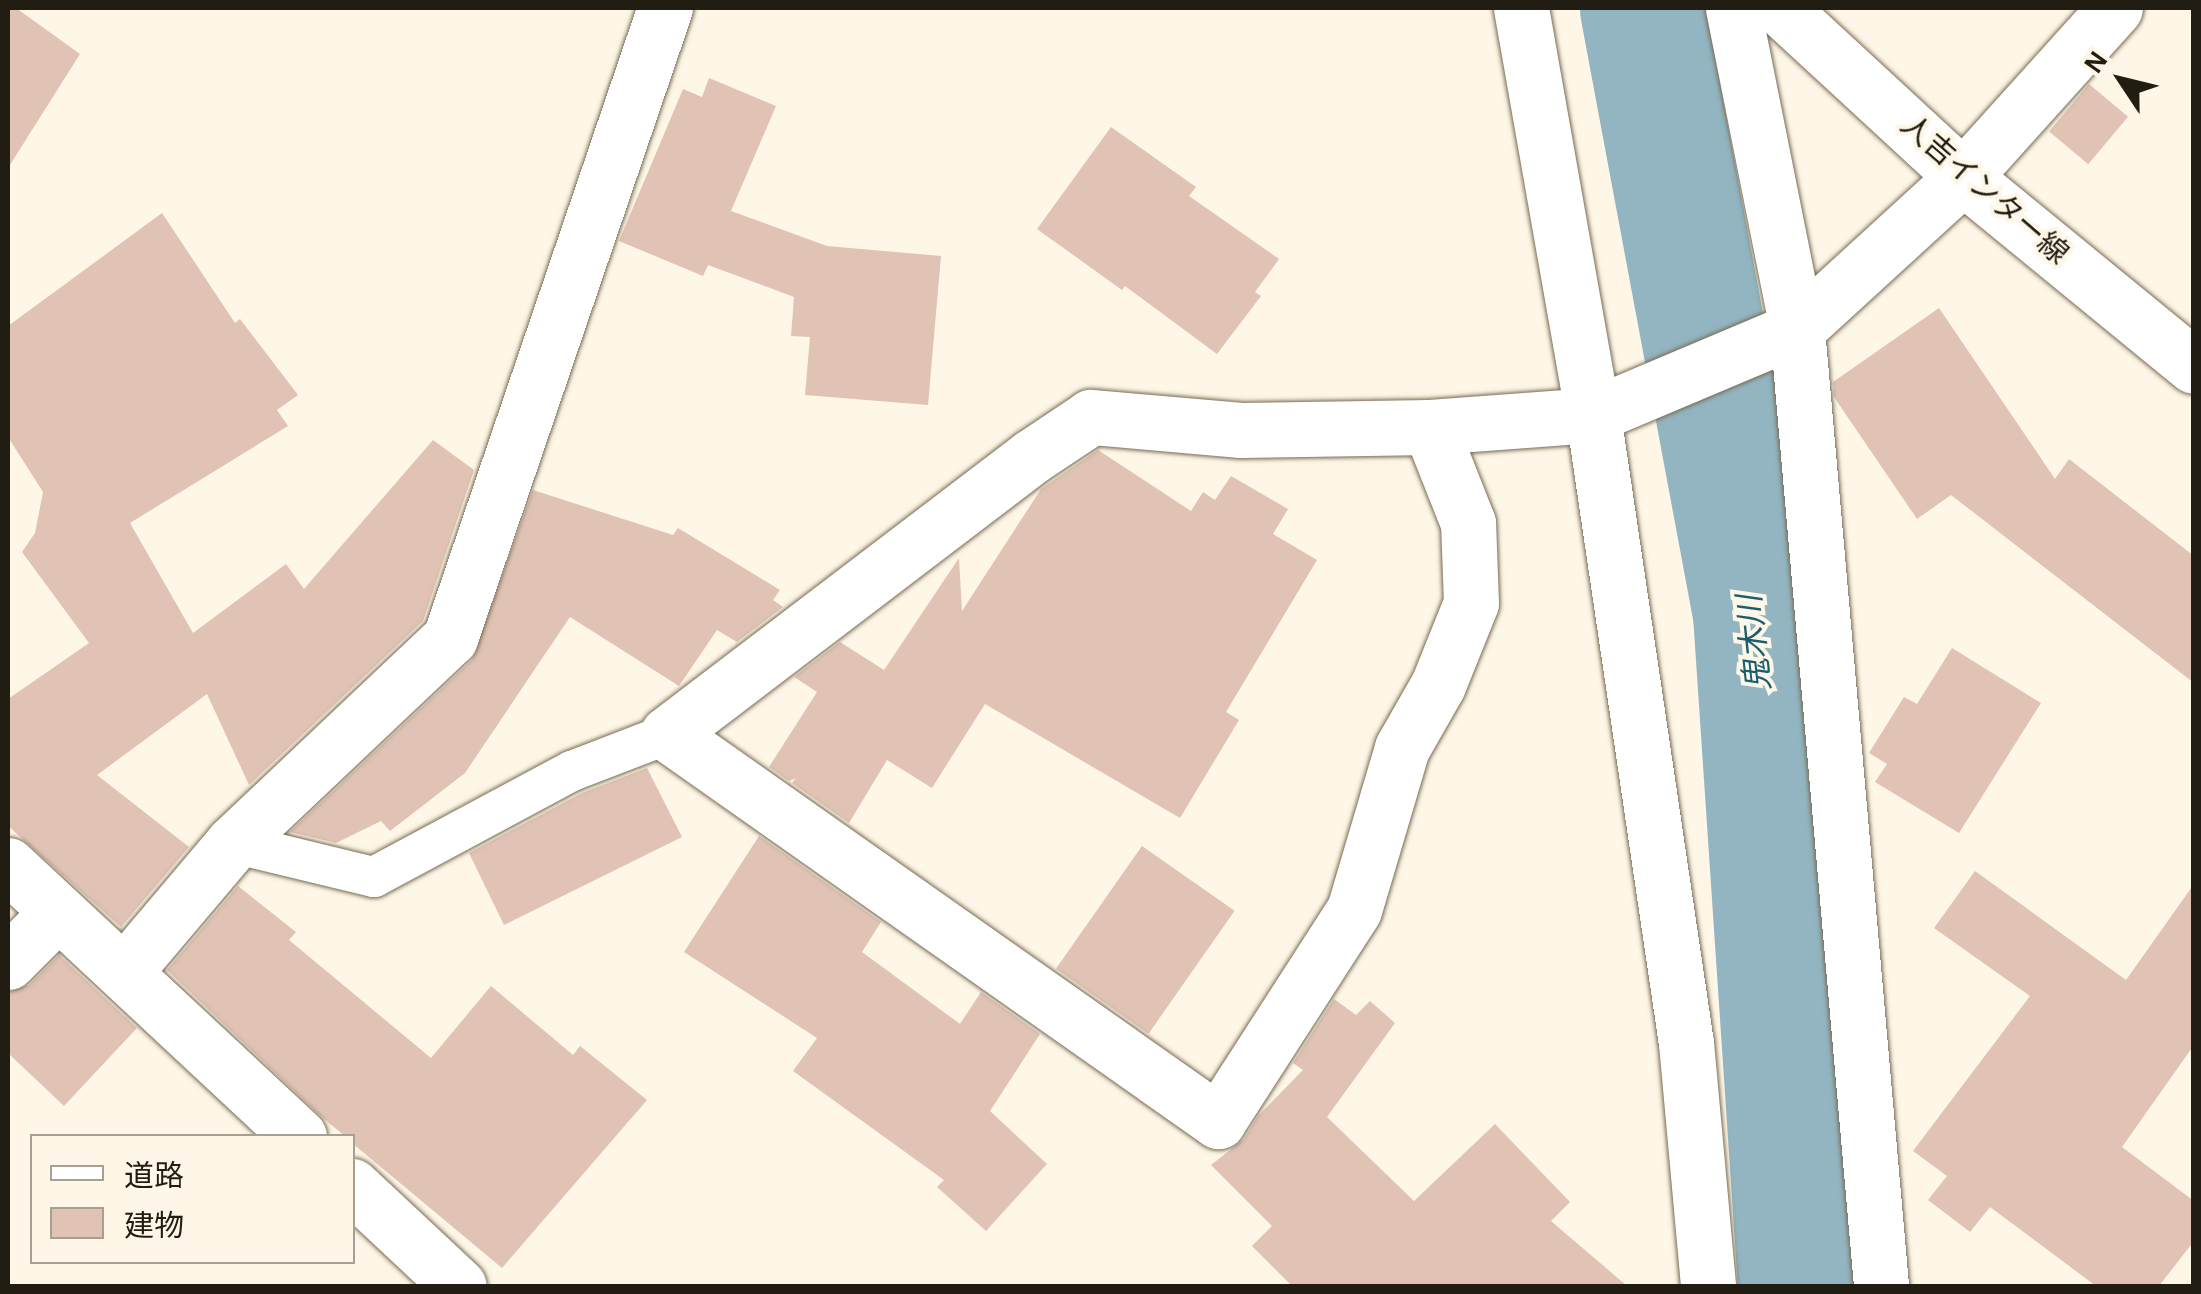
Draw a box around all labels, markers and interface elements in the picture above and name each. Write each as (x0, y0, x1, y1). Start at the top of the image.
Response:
north arrow (2071, 30, 2171, 130)
text: N (2079, 47, 2113, 79)
street label: 人吉インター線 (1893, 108, 2075, 272)
water label: 鬼木川 (1731, 593, 1779, 693)
legend (30, 1134, 355, 1264)
text: 道路 (124, 1162, 184, 1192)
text: 建物 (124, 1212, 184, 1242)

